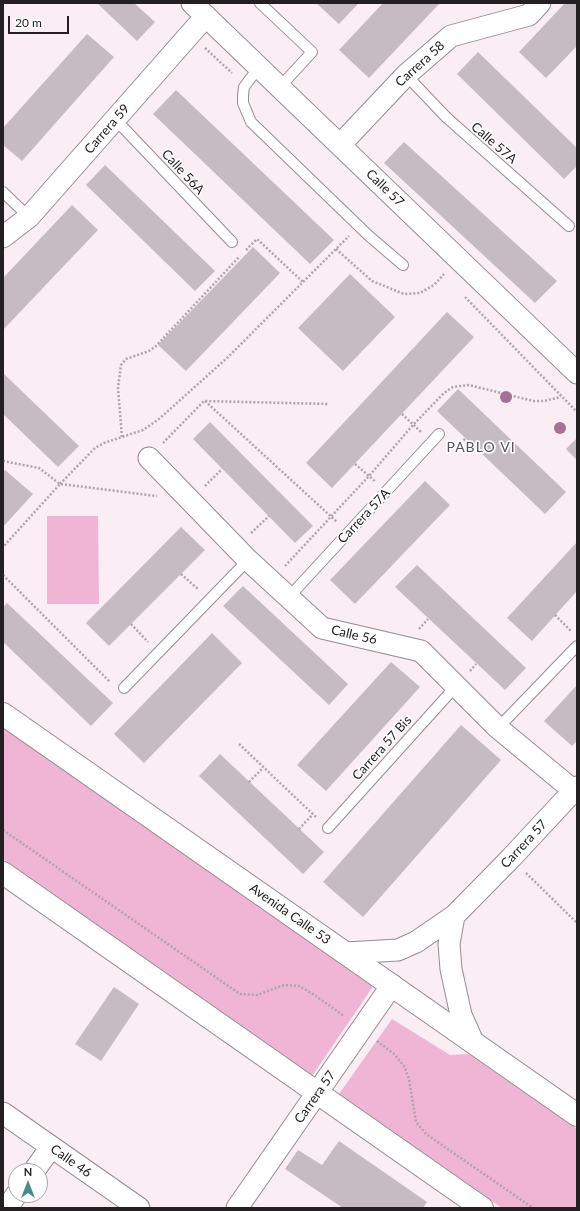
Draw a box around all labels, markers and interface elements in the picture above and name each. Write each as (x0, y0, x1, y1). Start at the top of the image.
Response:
scale bar (10, 8, 71, 34)
text: 20 m (15, 15, 42, 30)
street label: Carrera 58 (392, 38, 448, 90)
street label: Carrera 59 (81, 101, 133, 157)
street label: Calle 57A (468, 119, 520, 167)
street label: Calle 56A (158, 146, 208, 198)
street label: Calle 57 (363, 166, 407, 210)
district label: PABLO VI (446, 439, 516, 455)
street label: Carrera 57A (335, 485, 393, 547)
street label: Calle 56 (330, 622, 378, 648)
street label: Carrera 57 Bis (349, 713, 415, 783)
street label: Carrera 57 (498, 816, 550, 872)
street label: Avenida Calle 53 (246, 880, 334, 948)
street label: Carrera 57 (291, 1068, 339, 1126)
street label: Calle 46 (47, 1141, 95, 1181)
north arrow (8, 1163, 48, 1203)
text: N (24, 1165, 32, 1178)

